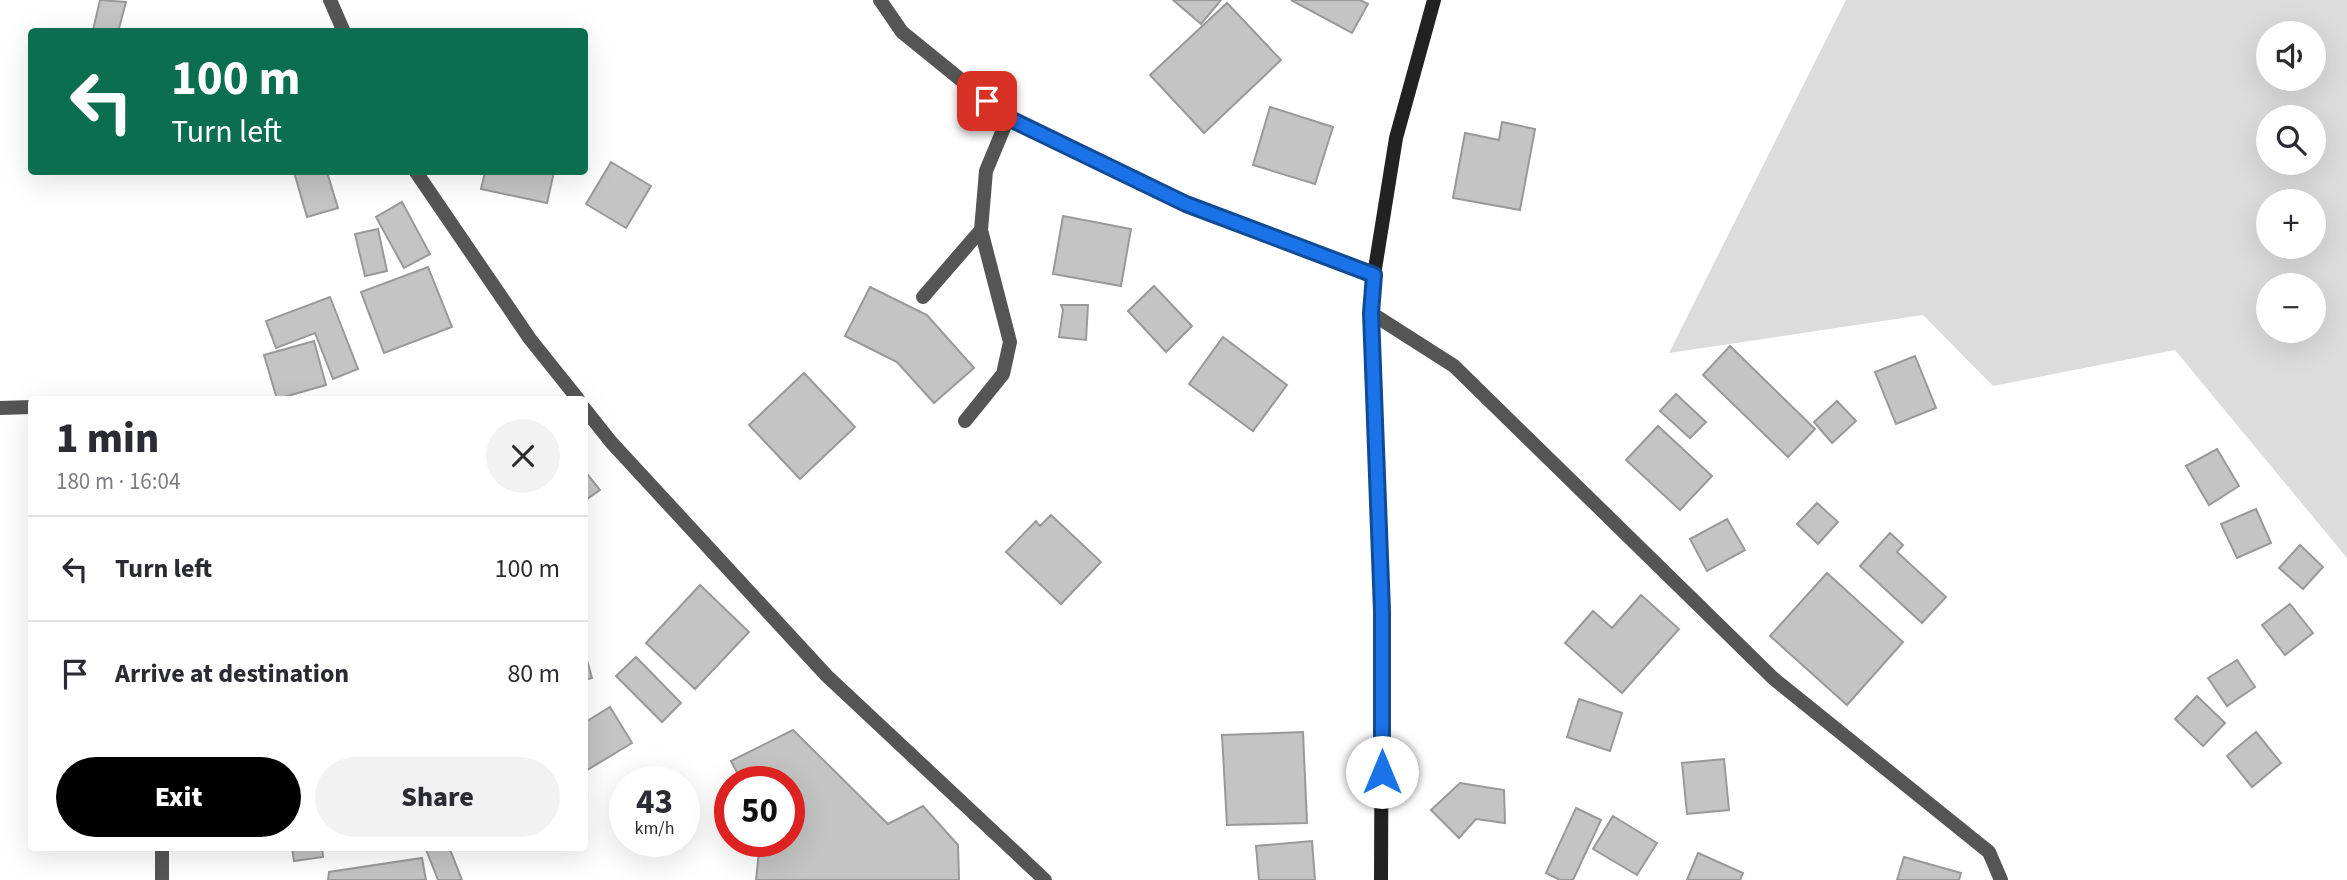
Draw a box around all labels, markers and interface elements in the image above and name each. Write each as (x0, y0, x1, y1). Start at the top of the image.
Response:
map controls (2256, 21, 2326, 343)
button: sound (2256, 21, 2326, 91)
text: 100 m (171, 44, 300, 114)
icon: left (56, 56, 147, 147)
pin (957, 71, 1017, 131)
icon: arrive (968, 82, 1006, 120)
button: search (2256, 105, 2326, 175)
text: Turn left (171, 109, 282, 155)
button: + (2256, 189, 2326, 259)
button: − (2256, 273, 2326, 343)
text: 1 min (56, 409, 159, 469)
button: close (486, 419, 560, 493)
text: 180 m · 16:04 (56, 465, 180, 498)
icon: left (56, 550, 94, 588)
text: Turn left (115, 550, 212, 587)
text: 100 m (494, 550, 560, 587)
icon: arrive (56, 655, 94, 693)
text: Arrive at destination (115, 655, 349, 692)
text: 80 m (507, 655, 560, 692)
position arrow (1345, 735, 1419, 809)
button: Exit (56, 757, 301, 837)
button: Share (315, 757, 560, 837)
speed limit sign: 50 (714, 766, 805, 857)
text: 43 (636, 777, 673, 827)
text: km/h (635, 816, 674, 841)

